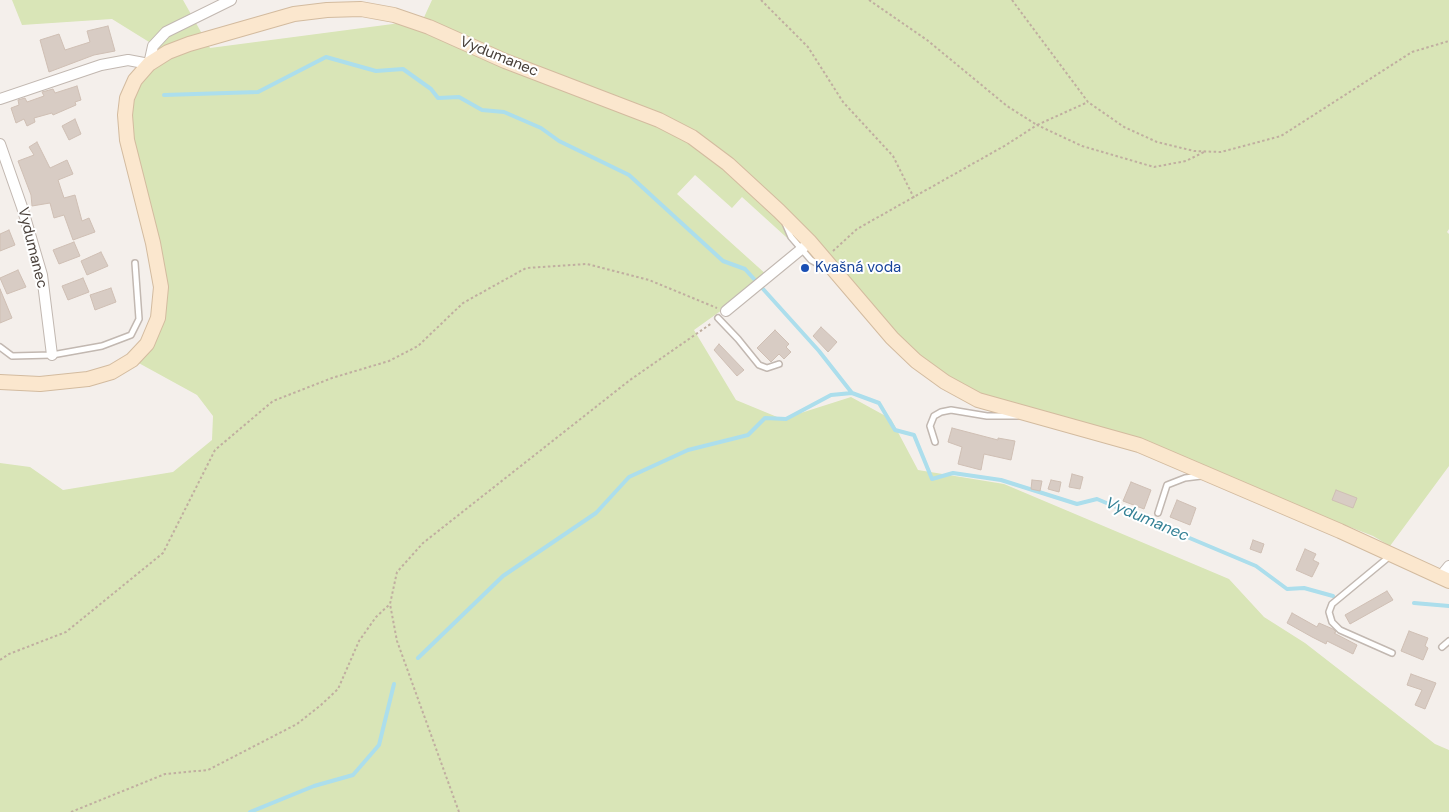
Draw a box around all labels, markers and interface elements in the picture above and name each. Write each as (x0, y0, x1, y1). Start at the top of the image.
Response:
street label: Vydumanec (457, 33, 541, 81)
street label: Vydumanec (13, 206, 51, 290)
place label: Kvašná voda (815, 259, 901, 277)
marker: Kvašná voda (799, 262, 811, 274)
water label: Vydumanec (1102, 494, 1192, 546)

